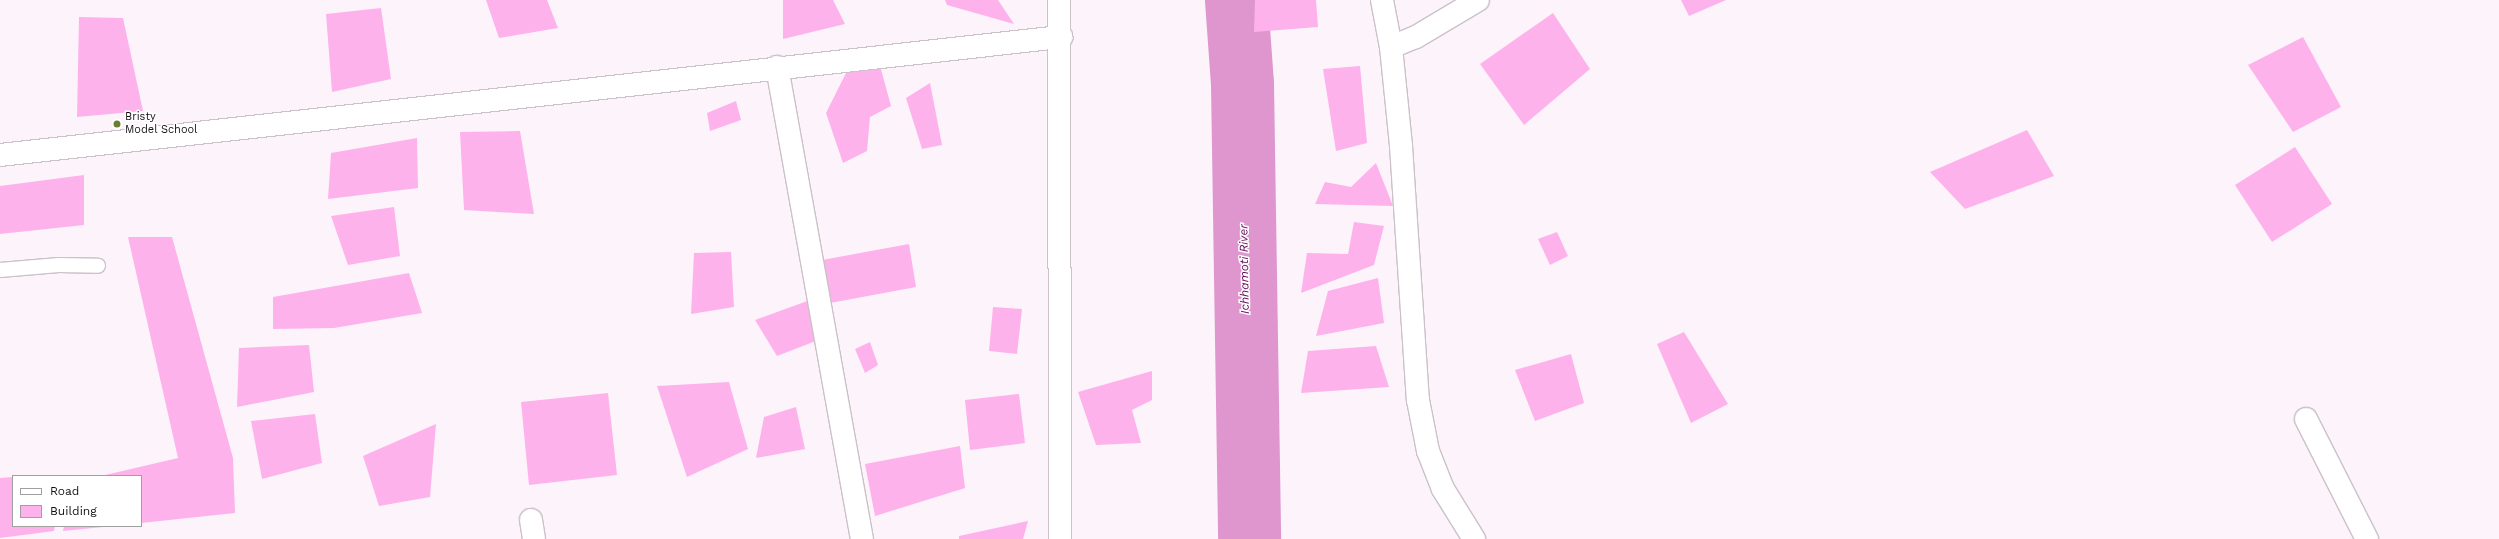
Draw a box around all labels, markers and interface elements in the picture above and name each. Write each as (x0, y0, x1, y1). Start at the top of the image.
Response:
place label: Bristy Model School (125, 111, 198, 137)
marker: Bristy Model School (112, 119, 122, 129)
water label: Ichhamoti River (1237, 224, 1253, 314)
legend (12, 475, 142, 527)
text: Road (50, 484, 79, 498)
text: Building (50, 504, 97, 518)

